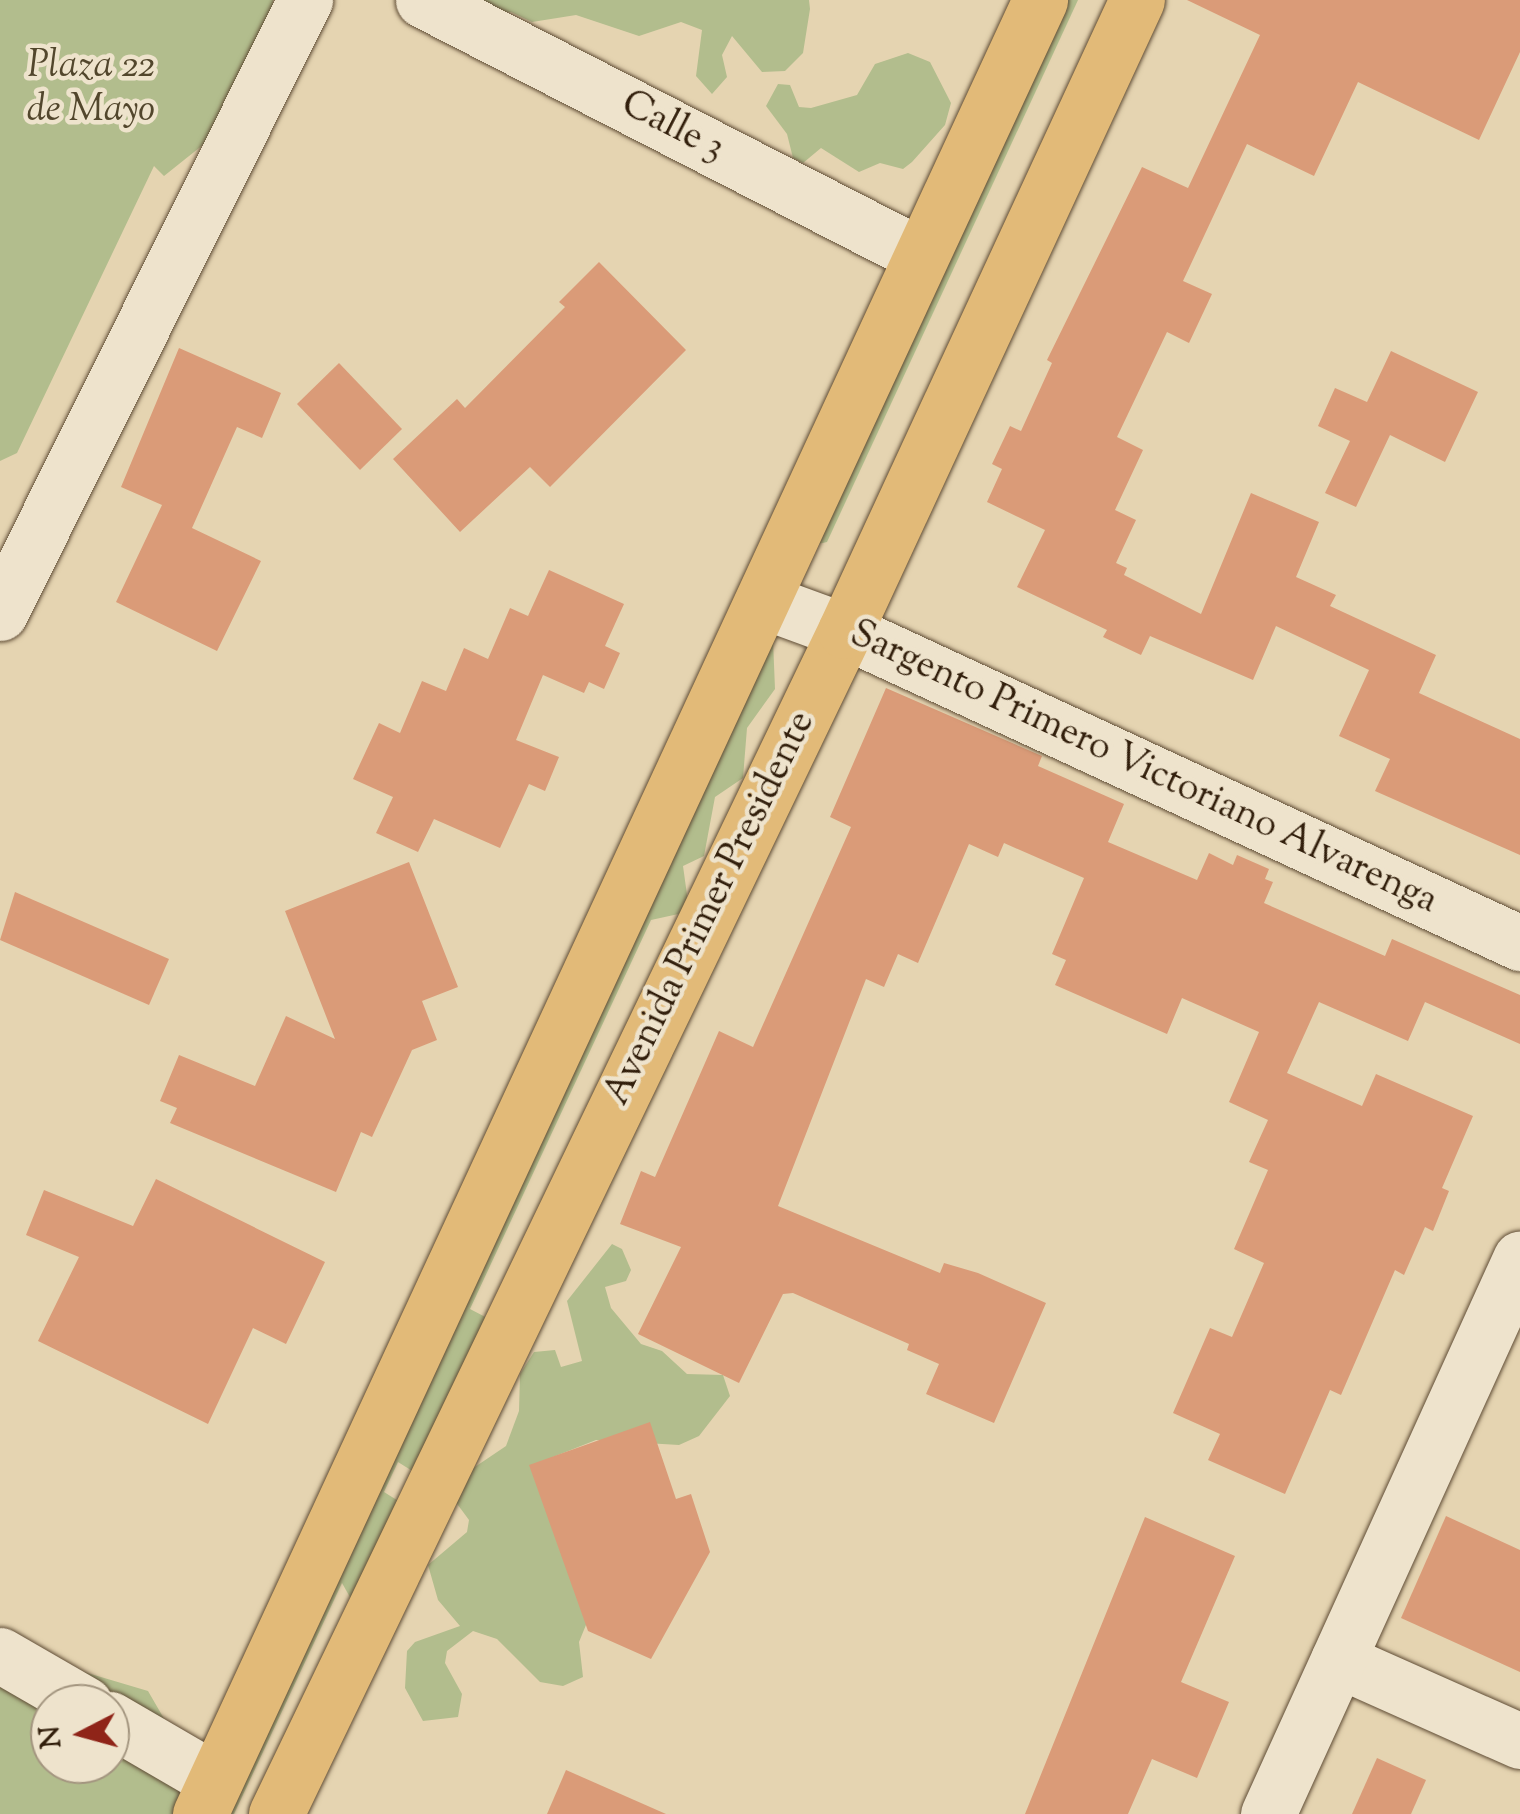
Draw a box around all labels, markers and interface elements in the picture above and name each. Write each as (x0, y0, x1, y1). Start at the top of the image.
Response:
park label: Plaza 22 de Mayo (27, 45, 155, 134)
street label: Calle 3 (613, 83, 731, 173)
street label: Sargento Primero Victoriano Alvarenga (842, 612, 1444, 926)
street label: Avenida Primer Presidente (596, 705, 826, 1113)
north arrow (30, 1684, 130, 1784)
text: N (31, 1724, 73, 1750)

